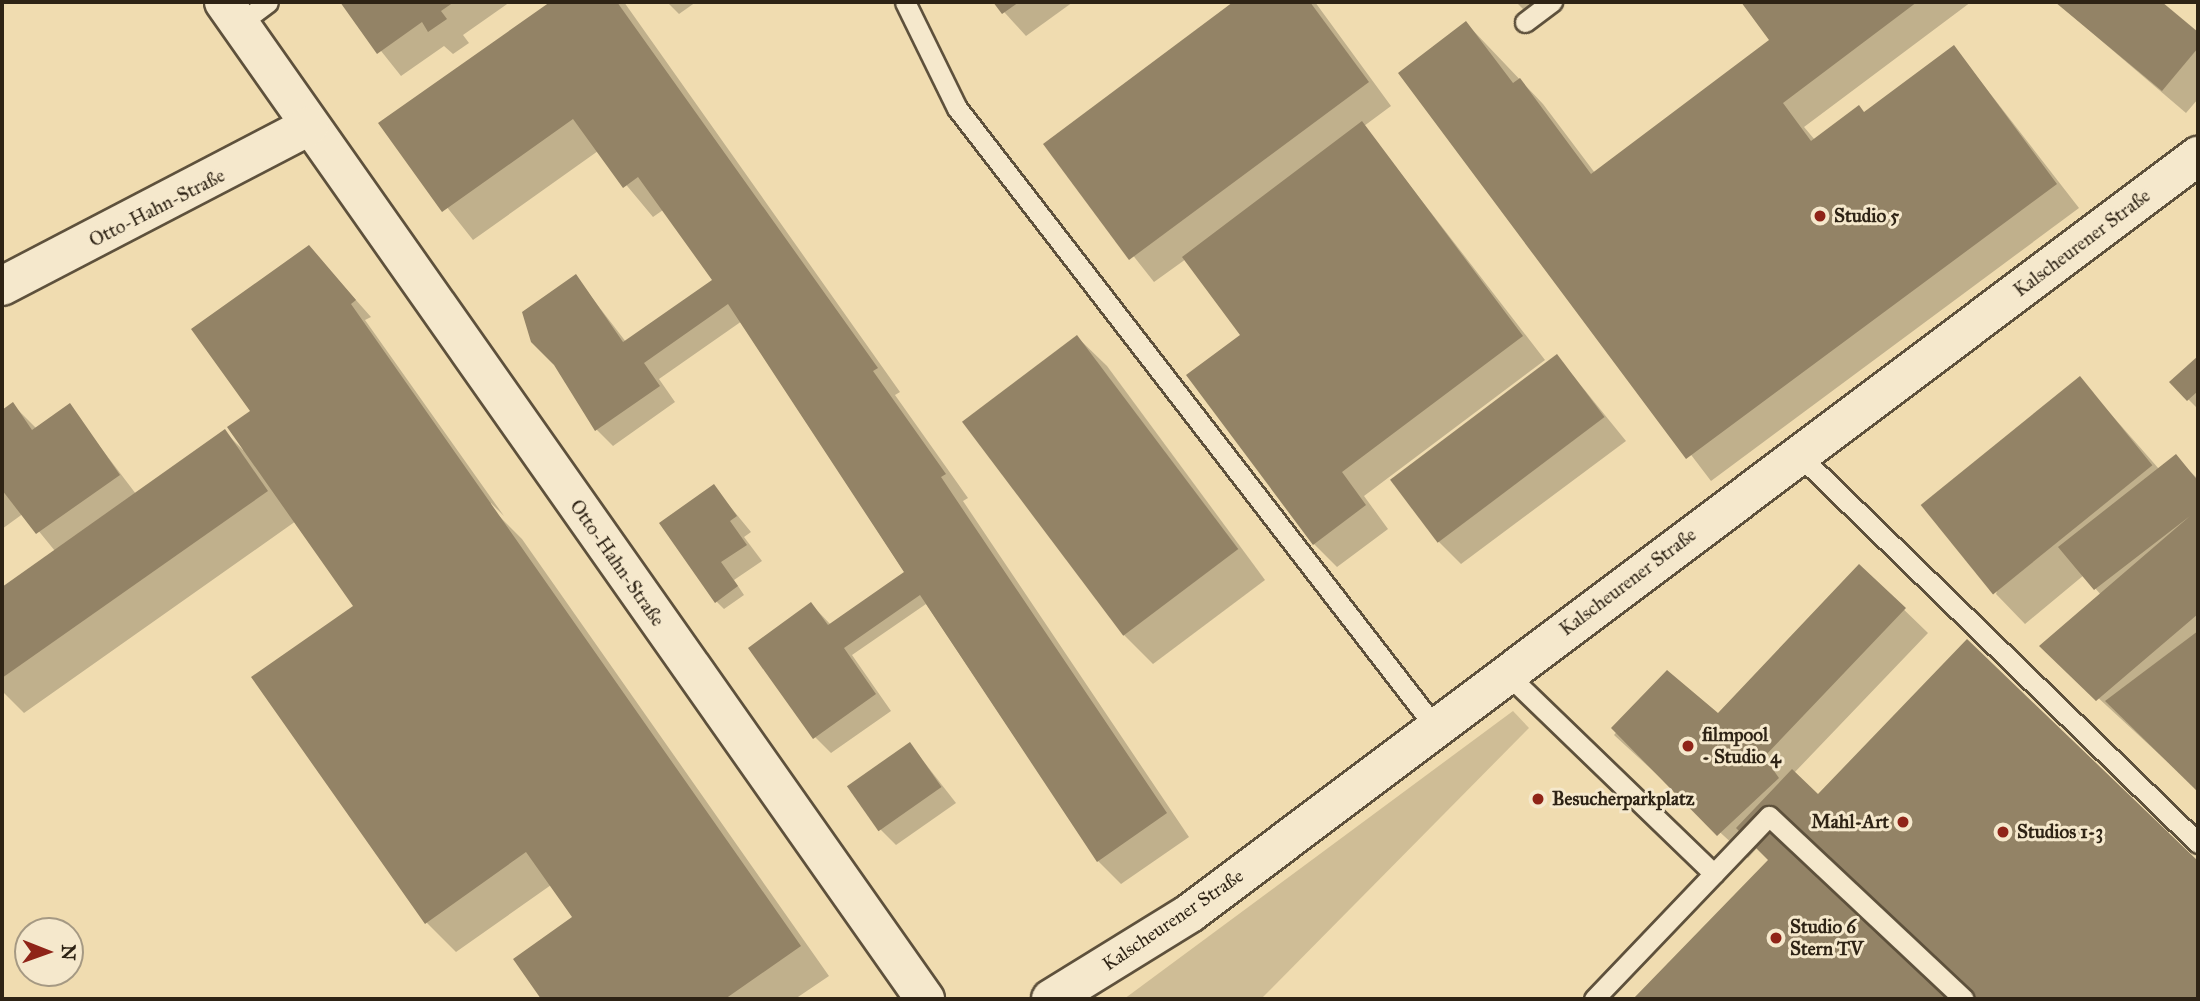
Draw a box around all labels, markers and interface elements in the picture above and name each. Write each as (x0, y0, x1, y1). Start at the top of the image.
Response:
street label: Otto-Hahn-Straße (85, 164, 229, 252)
street label: Kalscheurener Straße (2009, 184, 2155, 302)
place label: Studio 5 (1834, 205, 1899, 227)
marker: Studio 5 (1812, 208, 1828, 224)
street label: Otto-Hahn-Straße (565, 495, 669, 631)
street label: Kalscheurener Straße (1555, 523, 1701, 641)
place label: filmpool - Studio 4 (1702, 724, 1781, 768)
marker: filmpool - Studio 4 (1680, 738, 1696, 754)
place label: Besucherparkplatz (1552, 788, 1694, 810)
marker: Besucherparkplatz (1530, 791, 1546, 807)
place label: Mahl-Art (1811, 811, 1889, 833)
marker: Mahl-Art (1895, 814, 1911, 830)
place label: Studios 1-3 (2017, 821, 2103, 843)
marker: Studios 1-3 (1995, 824, 2011, 840)
street label: Kalscheurener Straße (1098, 864, 1248, 976)
place label: Studio 6 Stern TV (1790, 916, 1863, 960)
north arrow (14, 917, 84, 987)
marker: Studio 6 Stern TV (1768, 930, 1784, 946)
text: N (57, 944, 80, 961)

